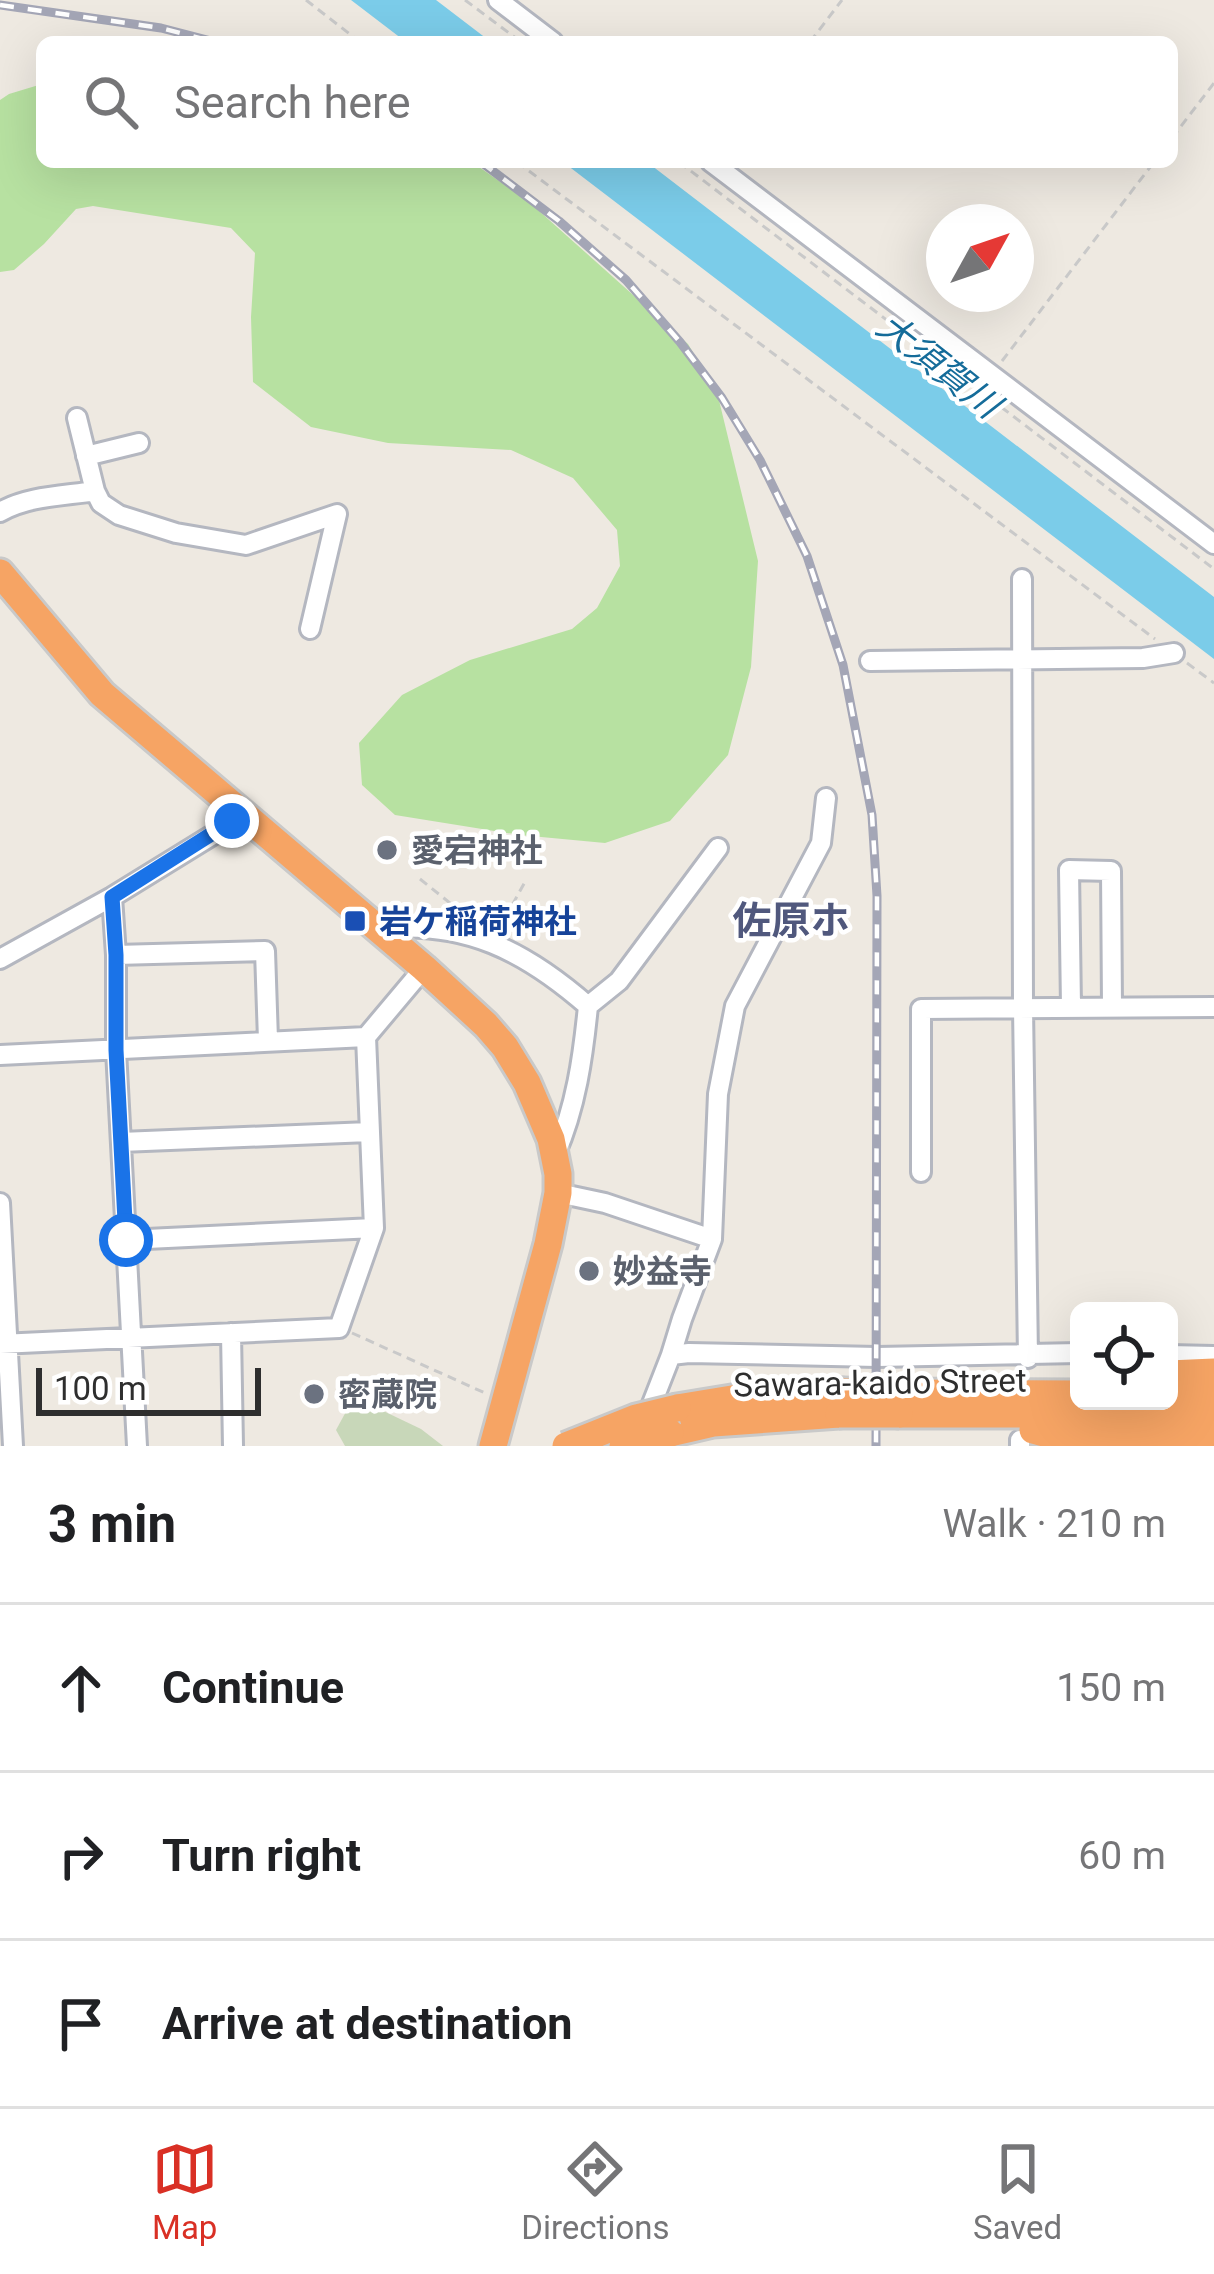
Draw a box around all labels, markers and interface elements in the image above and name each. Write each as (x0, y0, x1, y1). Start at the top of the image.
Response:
search box (36, 36, 1178, 168)
icon: search (78, 69, 144, 135)
text: Search here (174, 76, 411, 129)
north arrow (926, 204, 1034, 312)
water label: 大須賀川 (869, 305, 1011, 429)
route end (205, 794, 259, 848)
place label: 愛宕神社 (411, 831, 543, 870)
marker: 愛宕神社 (374, 837, 400, 863)
district label: 佐原ホ (732, 898, 850, 944)
place label: 岩ケ稲荷神社 (379, 902, 577, 941)
marker: 岩ケ稲荷神社 (342, 908, 368, 934)
route start (99, 1213, 153, 1267)
place label: 妙益寺 (613, 1252, 712, 1291)
marker: 妙益寺 (576, 1258, 602, 1284)
map controls (1070, 1302, 1178, 1410)
button: locate (1070, 1302, 1178, 1410)
street label: Sawara-kaido Street (733, 1360, 1027, 1405)
scale bar (36, 1362, 261, 1415)
text: 100 m (54, 1369, 147, 1408)
place label: 密蔵院 (338, 1375, 437, 1414)
marker: 密蔵院 (301, 1381, 327, 1407)
text: 3 min (48, 1495, 176, 1554)
text: Walk · 210 m (942, 1501, 1166, 1547)
icon: ahead (48, 1655, 114, 1721)
text: Continue (162, 1661, 344, 1714)
text: 150 m (1056, 1665, 1166, 1711)
icon: right (48, 1823, 114, 1889)
text: Turn right (162, 1829, 361, 1882)
text: 60 m (1078, 1833, 1166, 1879)
icon: arrive (48, 1991, 114, 2057)
text: Arrive at destination (162, 1997, 573, 2050)
tab: Map (152, 2136, 218, 2247)
tab: Directions (521, 2136, 670, 2247)
tab: Saved (973, 2136, 1062, 2247)

